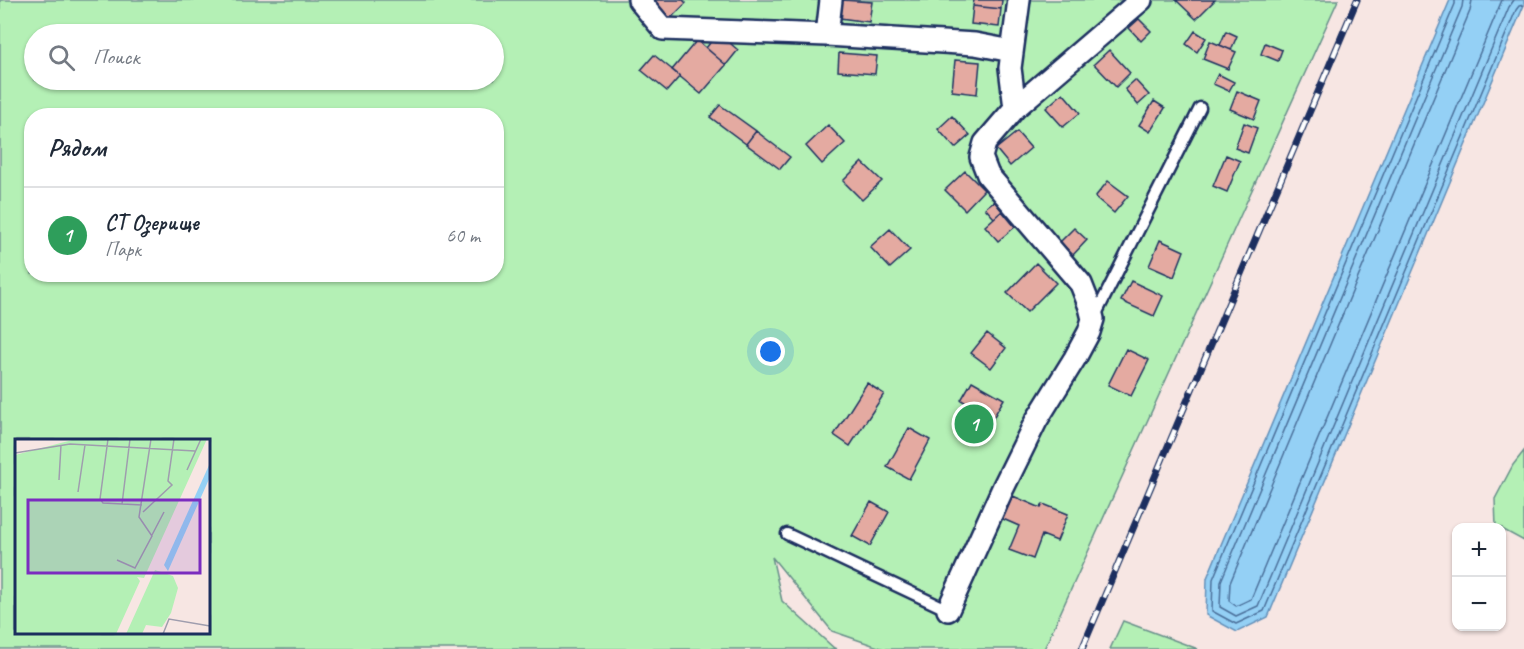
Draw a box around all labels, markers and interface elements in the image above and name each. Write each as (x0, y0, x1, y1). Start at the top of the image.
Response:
search box (24, 24, 504, 90)
icon: search (45, 41, 78, 74)
text: Поиск (93, 43, 139, 71)
text: Рядом (48, 131, 106, 164)
text: СТ Озерище (105, 209, 199, 237)
text: 1 (63, 223, 72, 248)
text: 60 m (446, 223, 480, 248)
text: Парк (105, 237, 141, 262)
your location (756, 337, 785, 366)
pin: 1 (954, 402, 994, 446)
inset map (15, 439, 210, 634)
map controls (1452, 523, 1506, 631)
button: + (1452, 523, 1506, 577)
button: − (1452, 577, 1506, 631)

